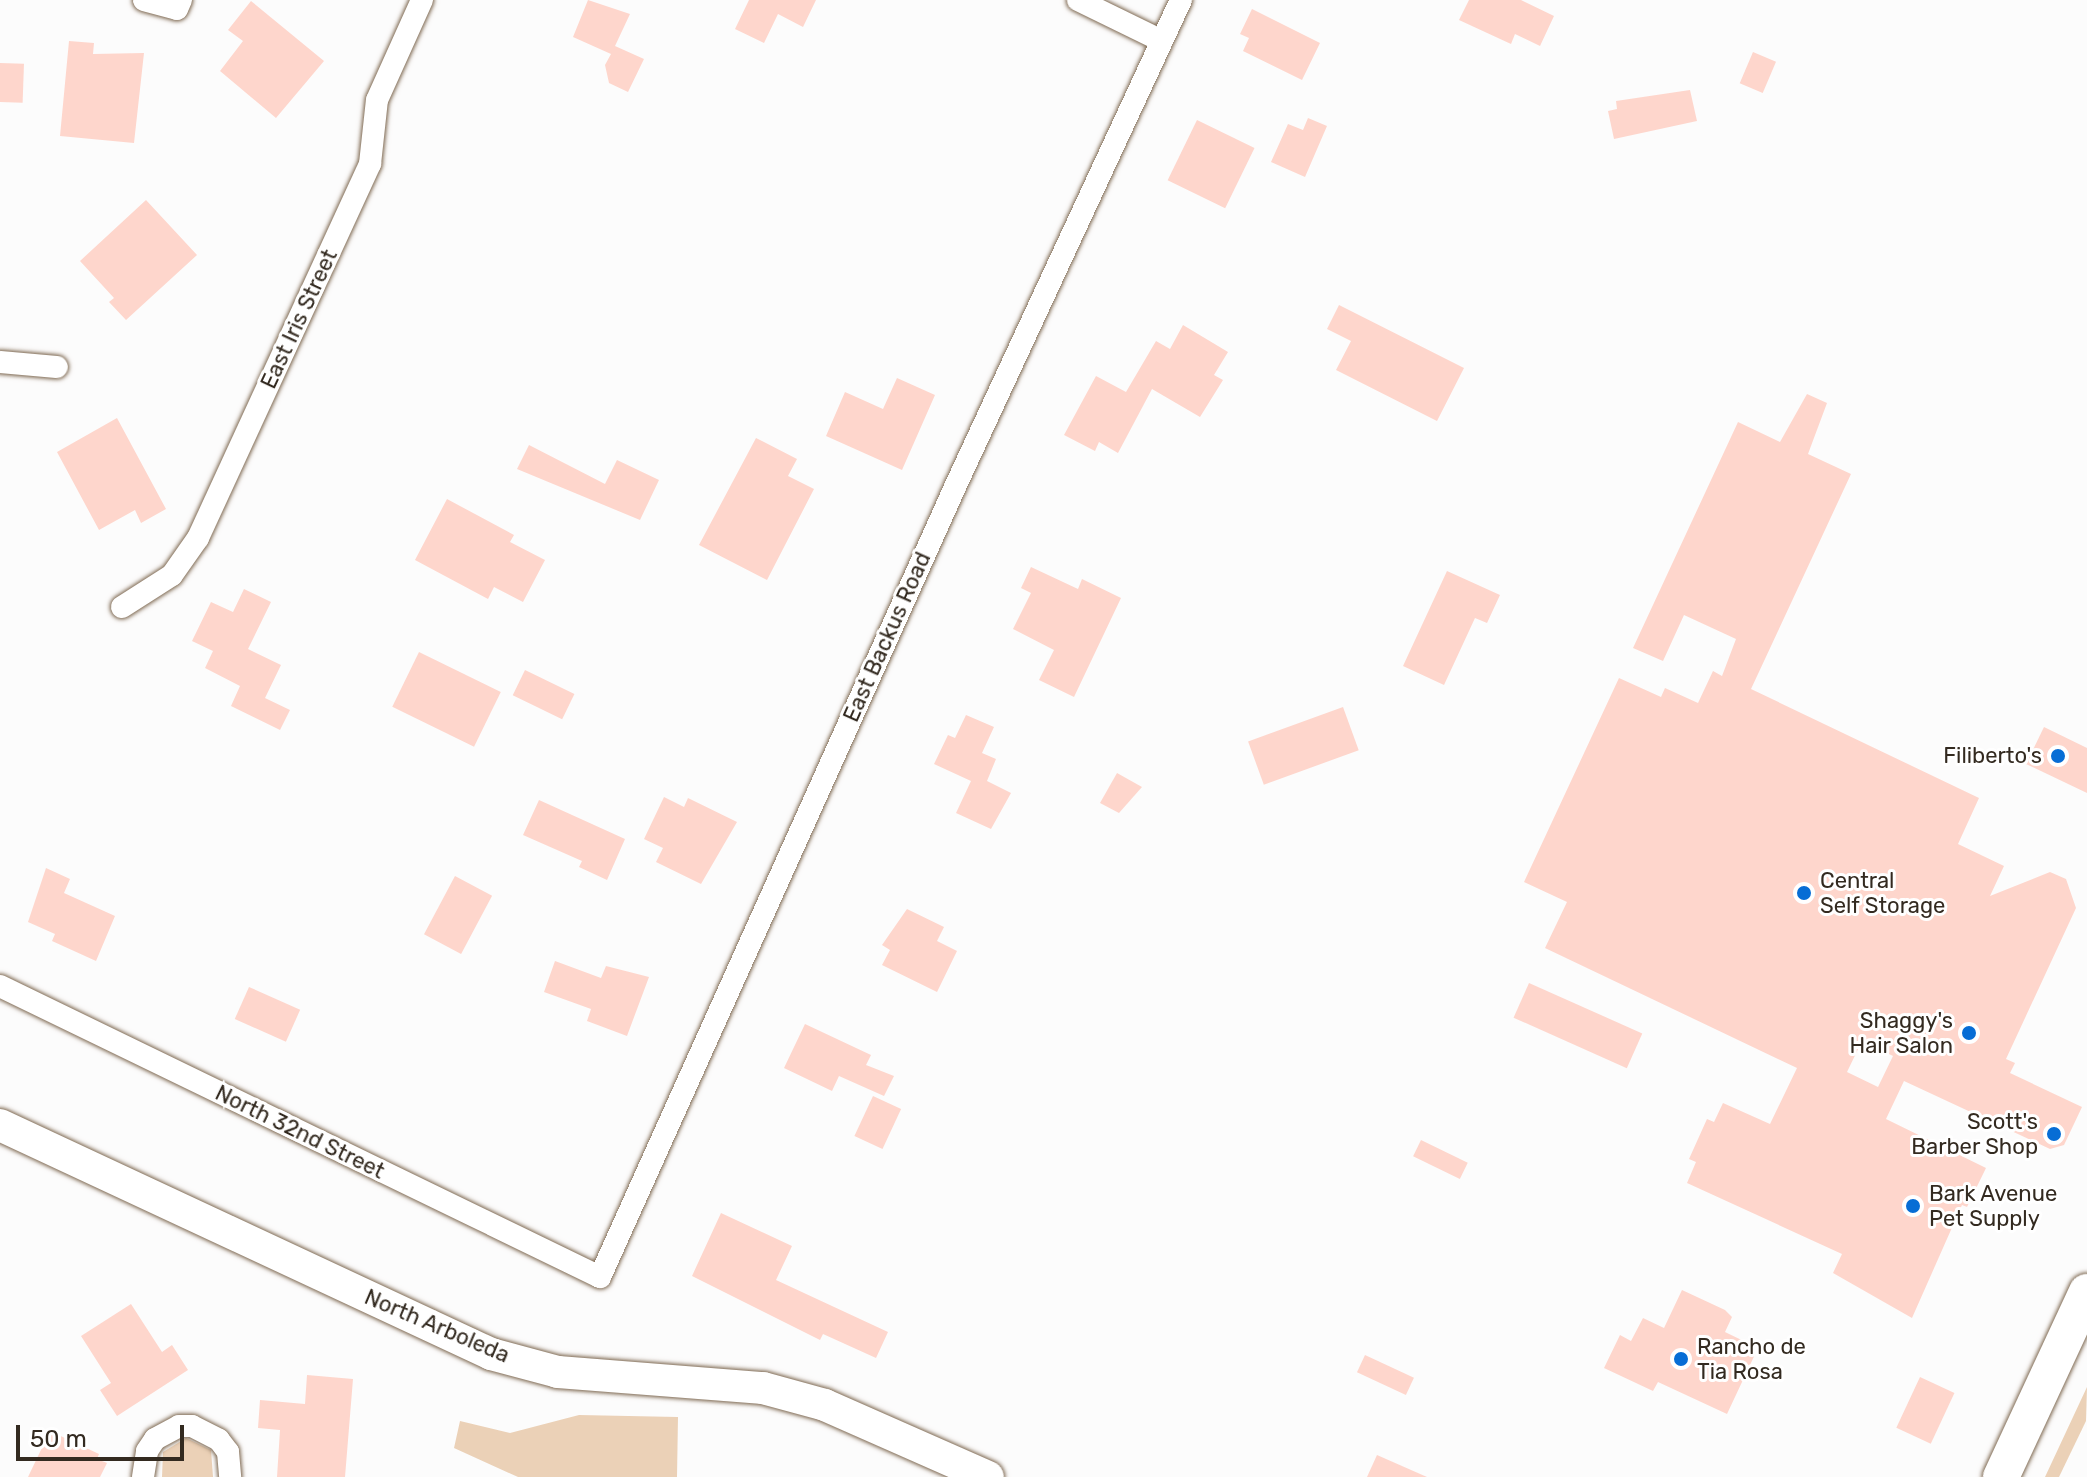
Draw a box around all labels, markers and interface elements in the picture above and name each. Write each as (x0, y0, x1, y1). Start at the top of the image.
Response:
street label: East Iris Street (255, 245, 343, 393)
street label: East Backus Road (838, 548, 936, 726)
place label: Filiberto's (1943, 743, 2042, 769)
marker: Filiberto's (2049, 747, 2067, 765)
place label: Central Self Storage (1820, 867, 1946, 918)
marker: Central Self Storage (1795, 884, 1813, 902)
place label: Shaggy's Hair Salon (1849, 1007, 1953, 1058)
marker: Shaggy's Hair Salon (1960, 1024, 1978, 1042)
street label: North 32nd Street (211, 1080, 389, 1184)
place label: Scott's Barber Shop (1911, 1108, 2038, 1160)
marker: Scott's Barber Shop (2045, 1125, 2063, 1143)
place label: Bark Avenue Pet Supply (1929, 1180, 2058, 1232)
marker: Bark Avenue Pet Supply (1904, 1197, 1922, 1215)
street label: North Arboleda (360, 1283, 514, 1369)
place label: Rancho de Tia Rosa (1697, 1333, 1806, 1384)
marker: Rancho de Tia Rosa (1672, 1350, 1690, 1368)
scale bar (20, 1409, 188, 1459)
text: 50 m (30, 1425, 87, 1453)

